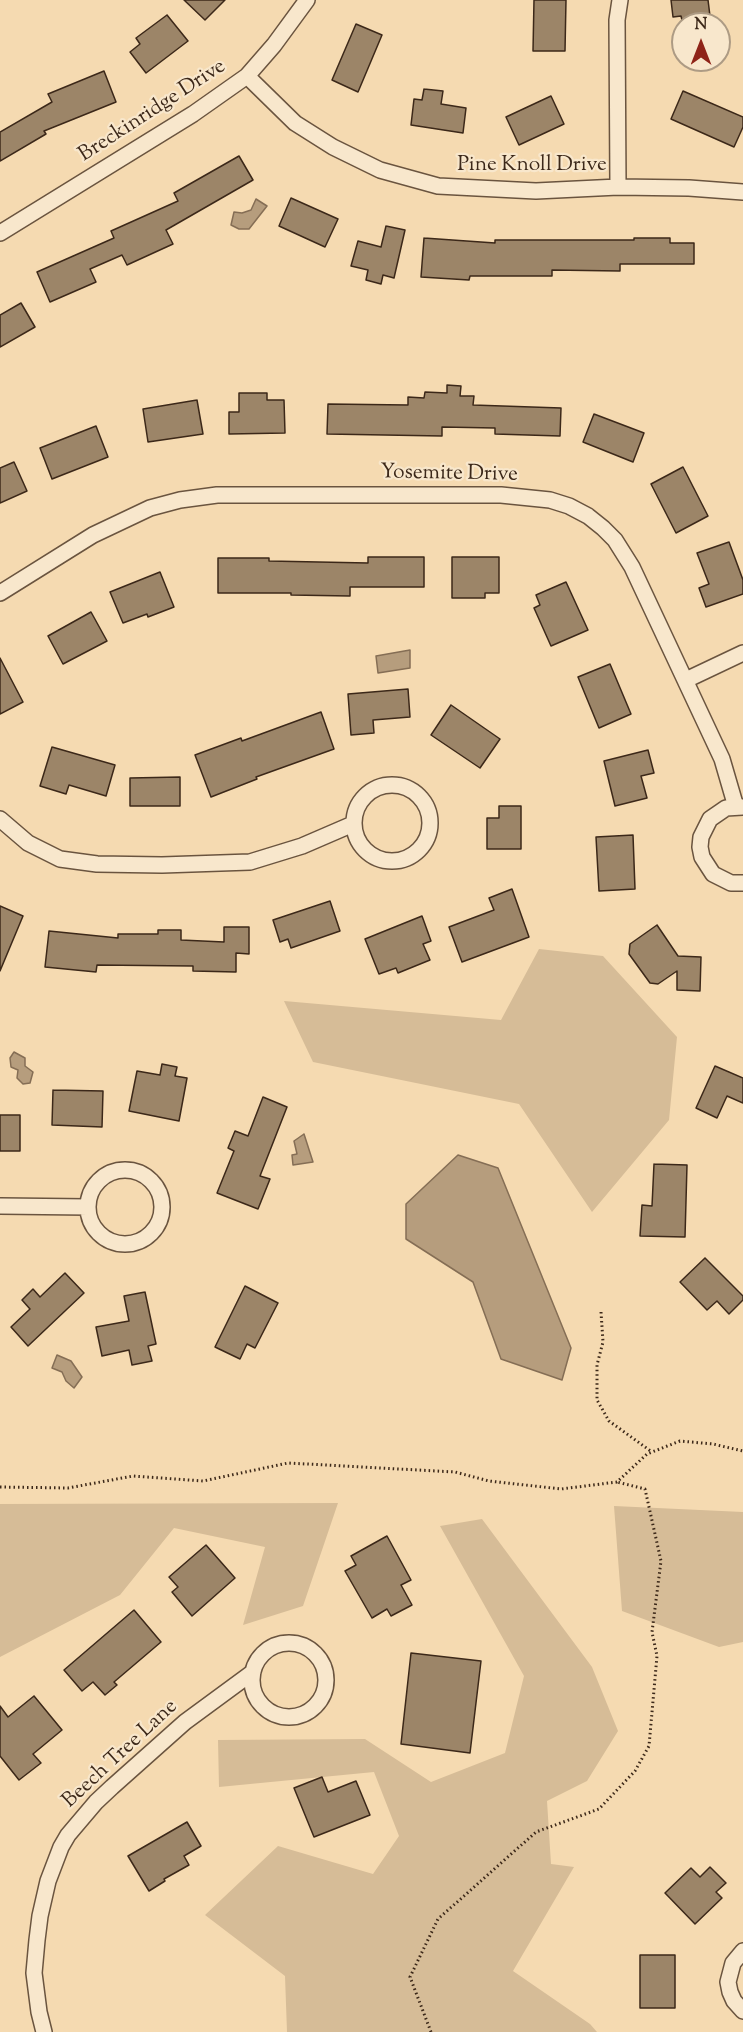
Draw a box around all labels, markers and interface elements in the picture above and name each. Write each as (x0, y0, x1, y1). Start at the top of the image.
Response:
north arrow (671, 12, 731, 72)
text: N (695, 14, 707, 37)
street label: Breckinridge Drive (75, 55, 231, 169)
street label: Pine Knoll Drive (457, 153, 607, 179)
street label: Yosemite Drive (380, 461, 518, 489)
street label: Beech Tree Lane (58, 1695, 184, 1815)

